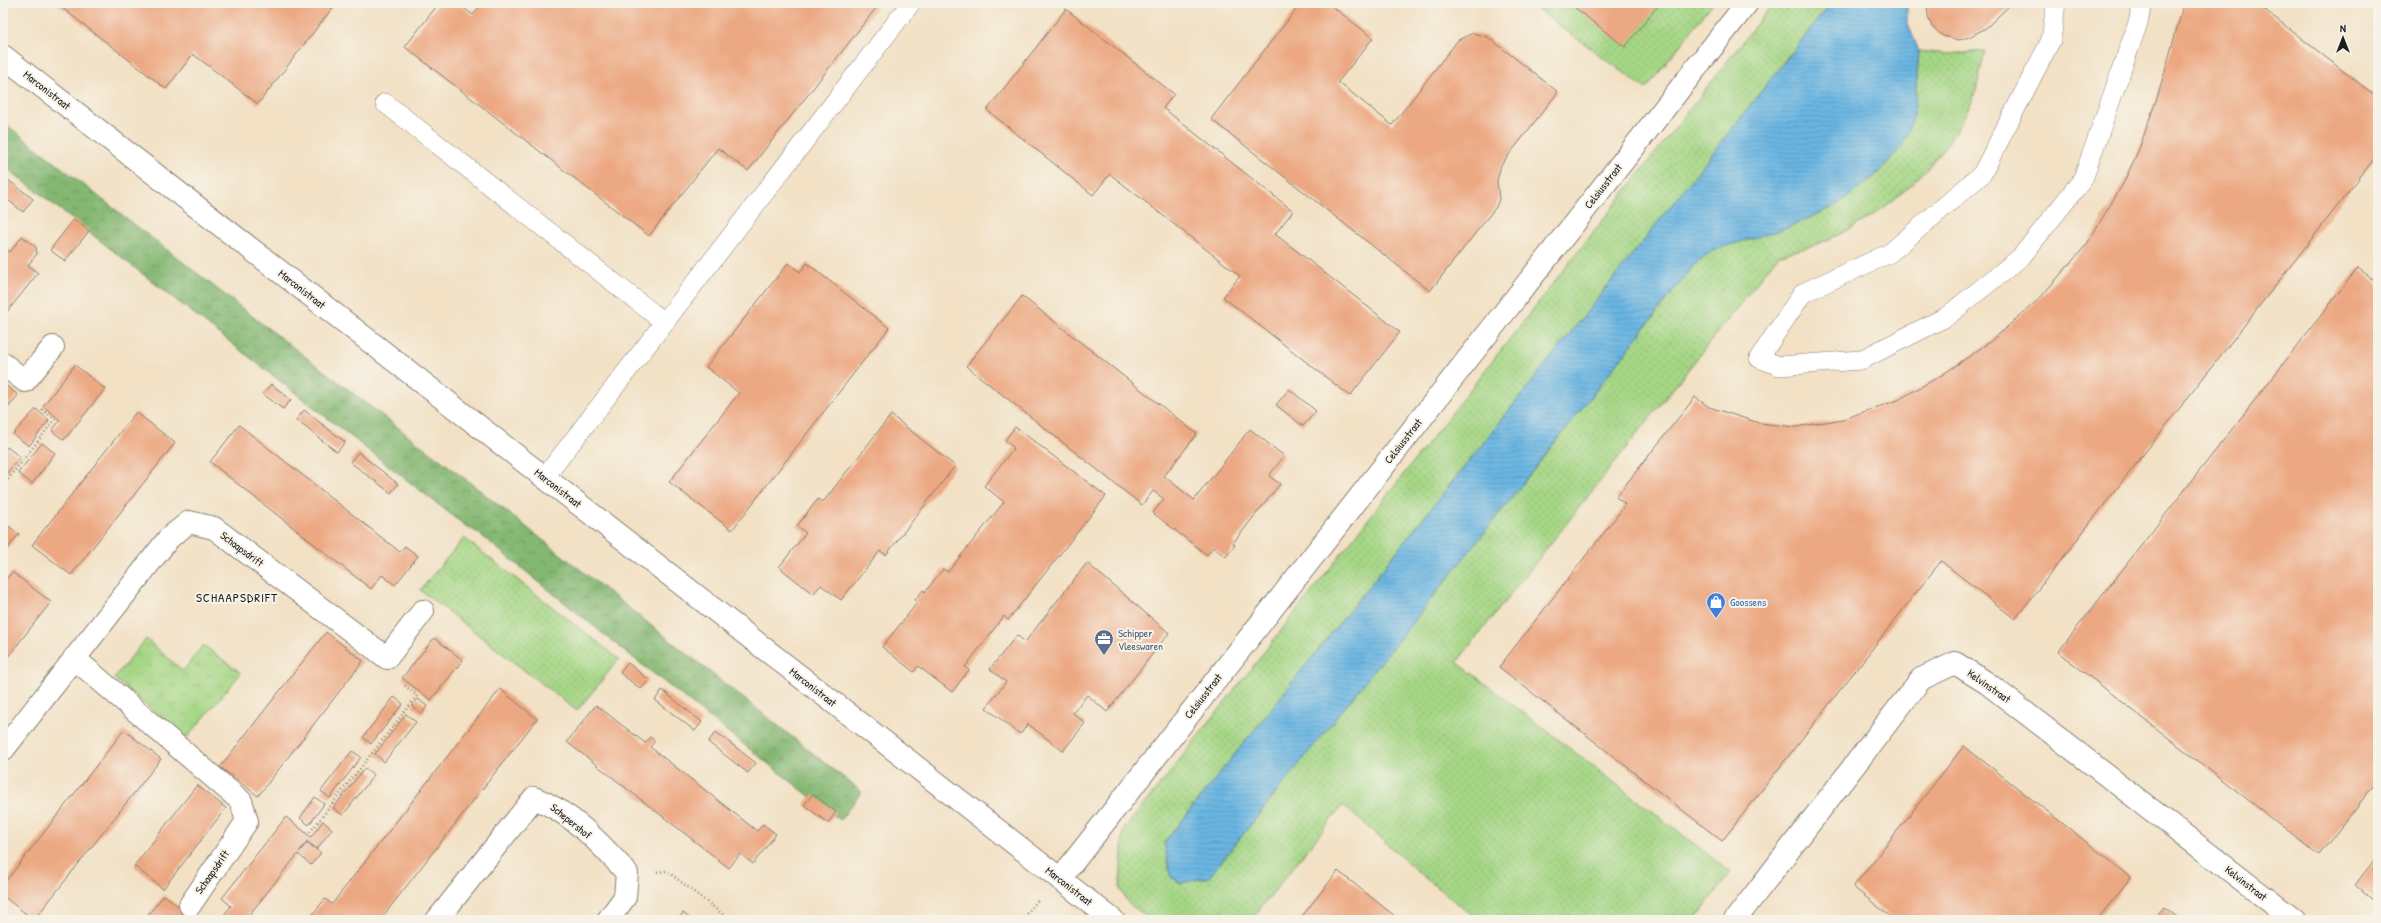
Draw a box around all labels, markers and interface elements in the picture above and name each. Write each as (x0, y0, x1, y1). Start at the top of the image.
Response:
north arrow (2323, 18, 2363, 58)
text: N (2340, 21, 2346, 35)
street label: Marconistraat (21, 67, 74, 113)
street label: Celsiusstraat (1581, 161, 1625, 211)
street label: Marconistraat (276, 266, 329, 312)
street label: Celsiusstraat (1381, 416, 1425, 466)
street label: Marconistraat (532, 465, 585, 511)
street label: Schaapsdrift (218, 528, 266, 570)
district label: SCHAAPSDRIFT (196, 588, 278, 606)
shop icon: Goossens (1705, 591, 1727, 619)
place label: Goossens (1730, 595, 1766, 609)
place label: Schipper Vleeswaren (1118, 626, 1163, 653)
office icon: Schipper Vleeswaren (1093, 628, 1115, 656)
street label: Marconistraat (787, 664, 840, 710)
street label: Kelvinstraat (1965, 666, 2013, 706)
street label: Celsiusstraat (1181, 671, 1225, 721)
street label: Schepershof (548, 800, 594, 842)
street label: Schaapsdrift (192, 847, 232, 897)
street label: Kelvinstraat (2222, 862, 2270, 904)
street label: Marconistraat (1043, 863, 1096, 909)

